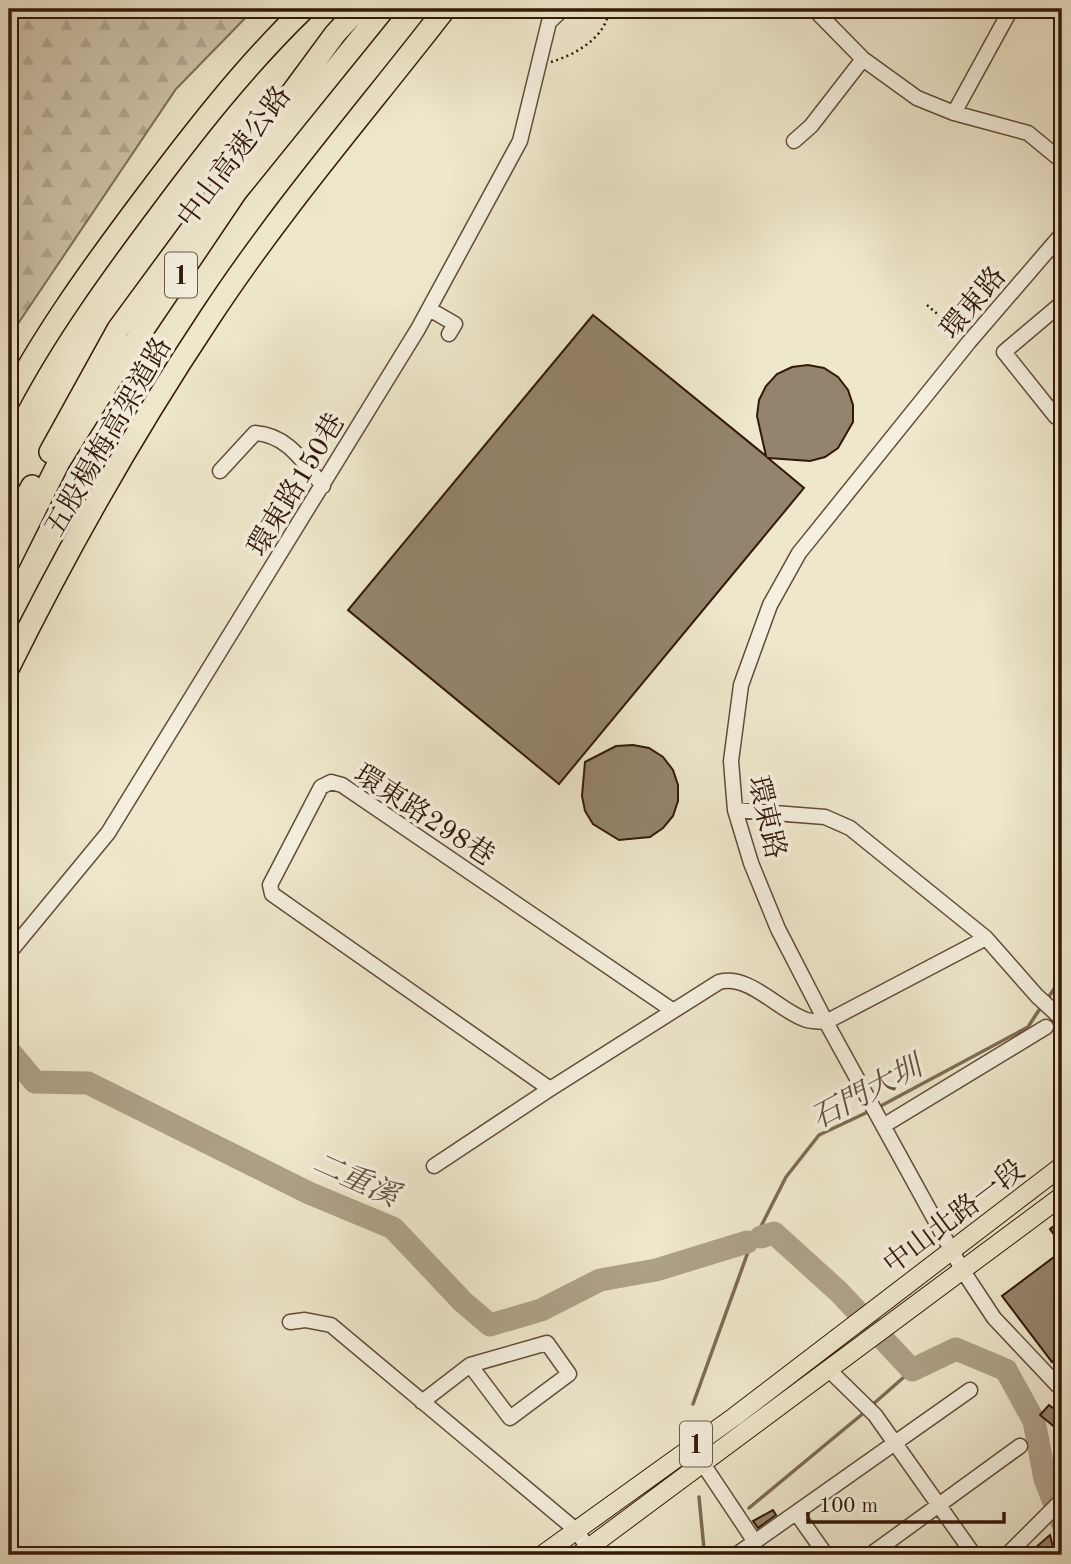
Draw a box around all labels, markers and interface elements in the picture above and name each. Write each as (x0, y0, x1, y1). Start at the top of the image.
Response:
street label: 中山高速公路 (171, 80, 297, 233)
road number: 1 (165, 252, 197, 298)
street label: 環東路 (934, 261, 1012, 345)
street label: 五股楊梅高架道路 (39, 332, 178, 542)
street label: 環東路150巷 (242, 408, 351, 562)
street label: 環東路298巷 (348, 758, 500, 872)
street label: 環東路 (742, 773, 791, 862)
water label: 石門大圳 (806, 1047, 931, 1135)
water label: 二重溪 (308, 1146, 406, 1214)
street label: 中山北路一段 (877, 1154, 1030, 1280)
road number: 1 (680, 1422, 712, 1466)
scale bar (808, 1480, 1004, 1524)
text: 100 m (819, 1496, 878, 1517)

